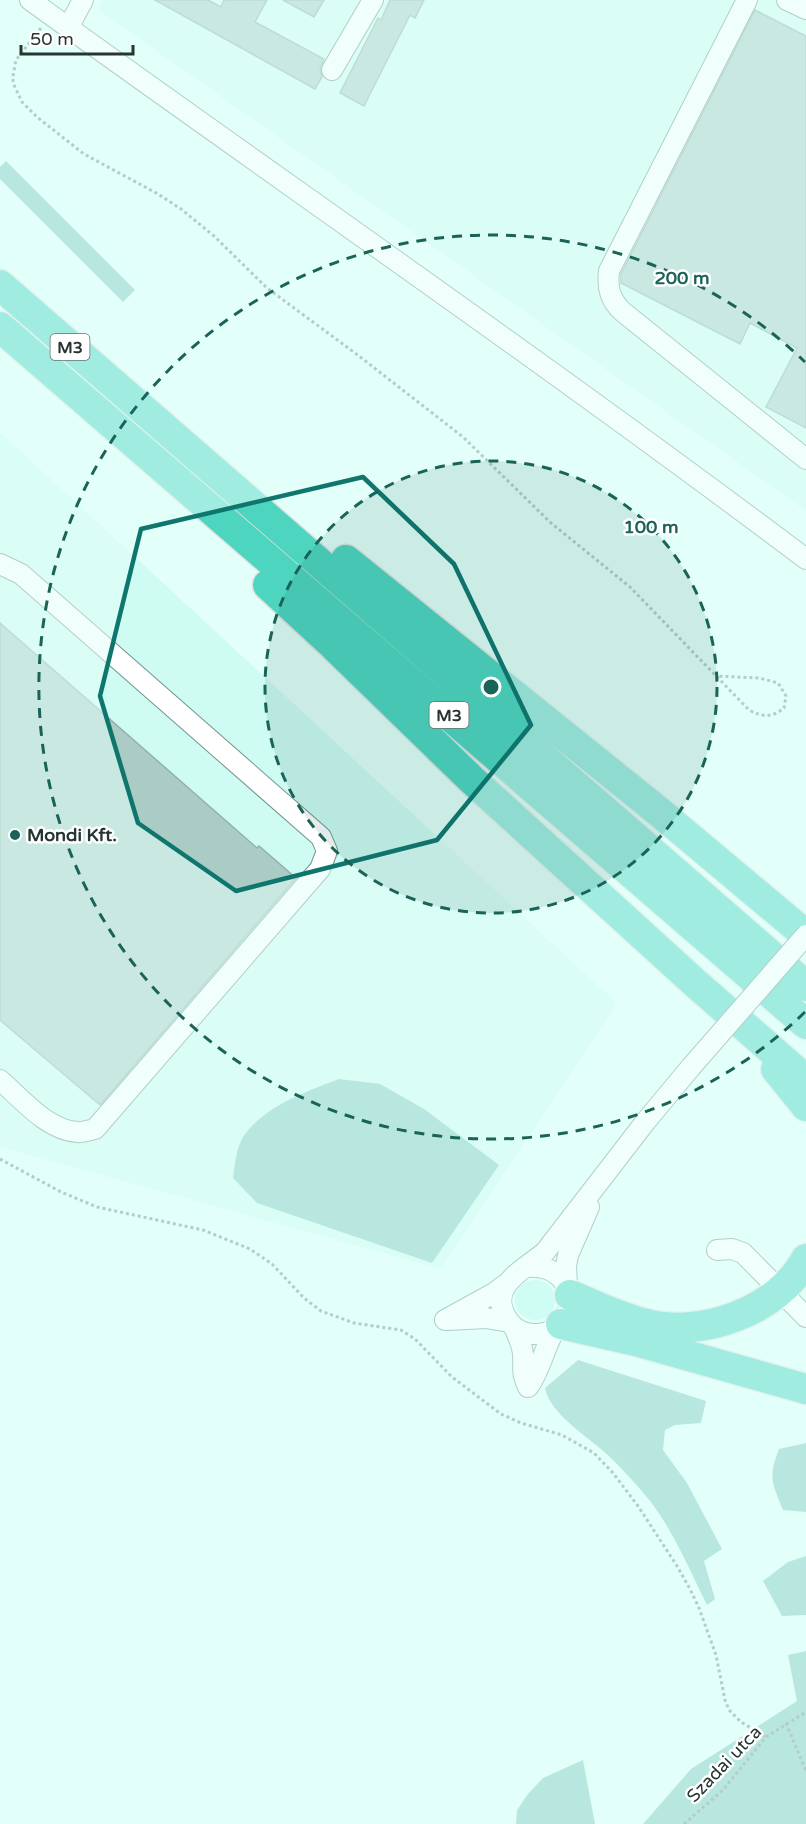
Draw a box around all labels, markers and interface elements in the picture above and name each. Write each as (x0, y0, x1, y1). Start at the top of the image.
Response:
scale bar (21, 18, 134, 56)
text: 50 m (30, 28, 74, 50)
text: 200 m (654, 267, 710, 289)
road number: M3 (50, 334, 90, 360)
text: 100 m (623, 516, 679, 538)
centre of rings (481, 677, 501, 697)
road number: M3 (430, 702, 468, 728)
place label: Mondi Kft. (27, 824, 117, 846)
marker: Mondi Kft. (8, 828, 22, 842)
street label: Szadai utca (682, 1721, 766, 1807)

